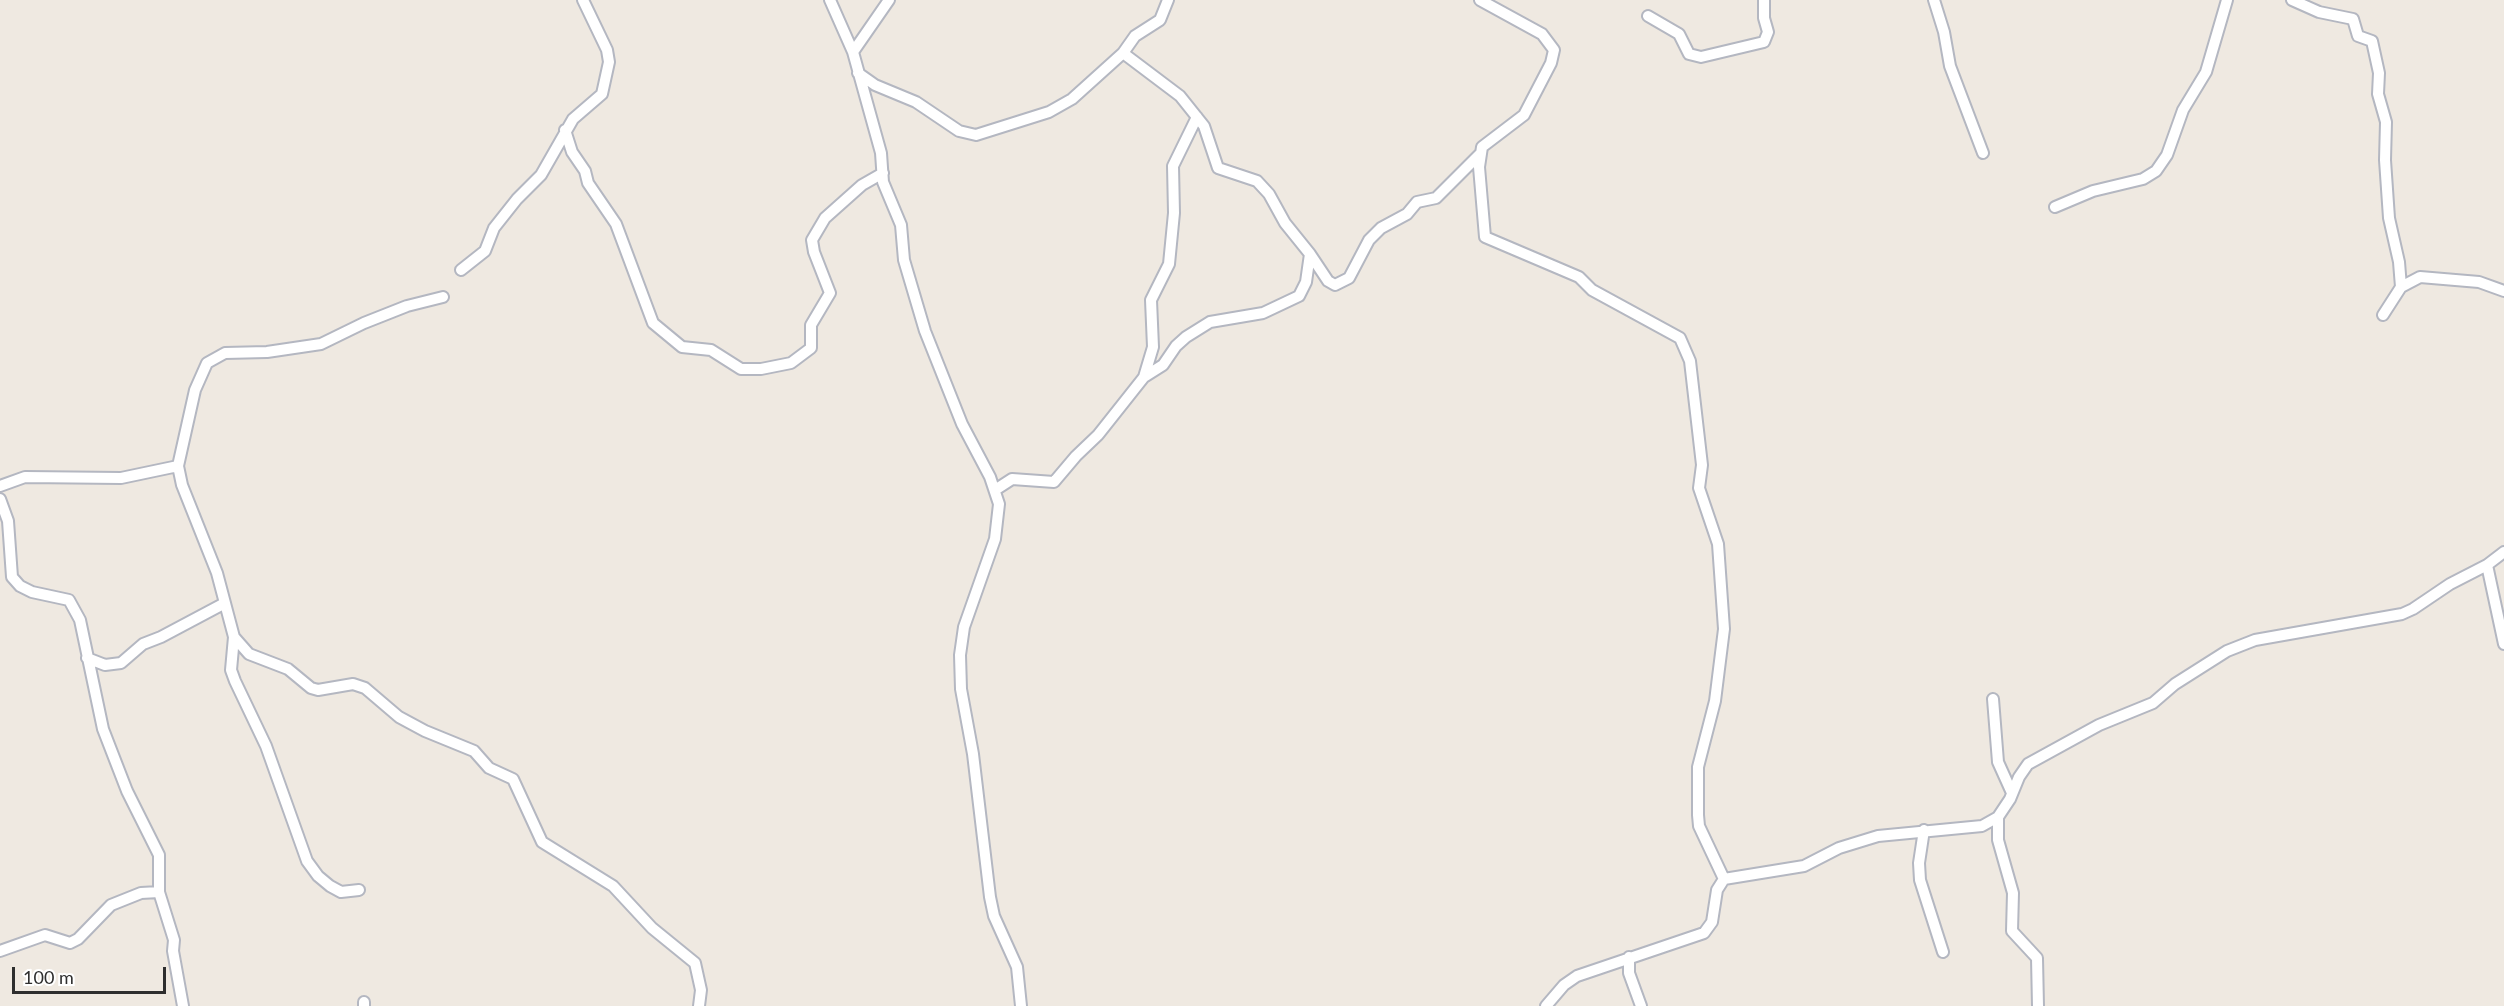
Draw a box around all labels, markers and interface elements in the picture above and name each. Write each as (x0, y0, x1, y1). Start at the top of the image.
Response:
scale bar (15, 955, 170, 993)
text: 100 m (23, 966, 74, 988)

